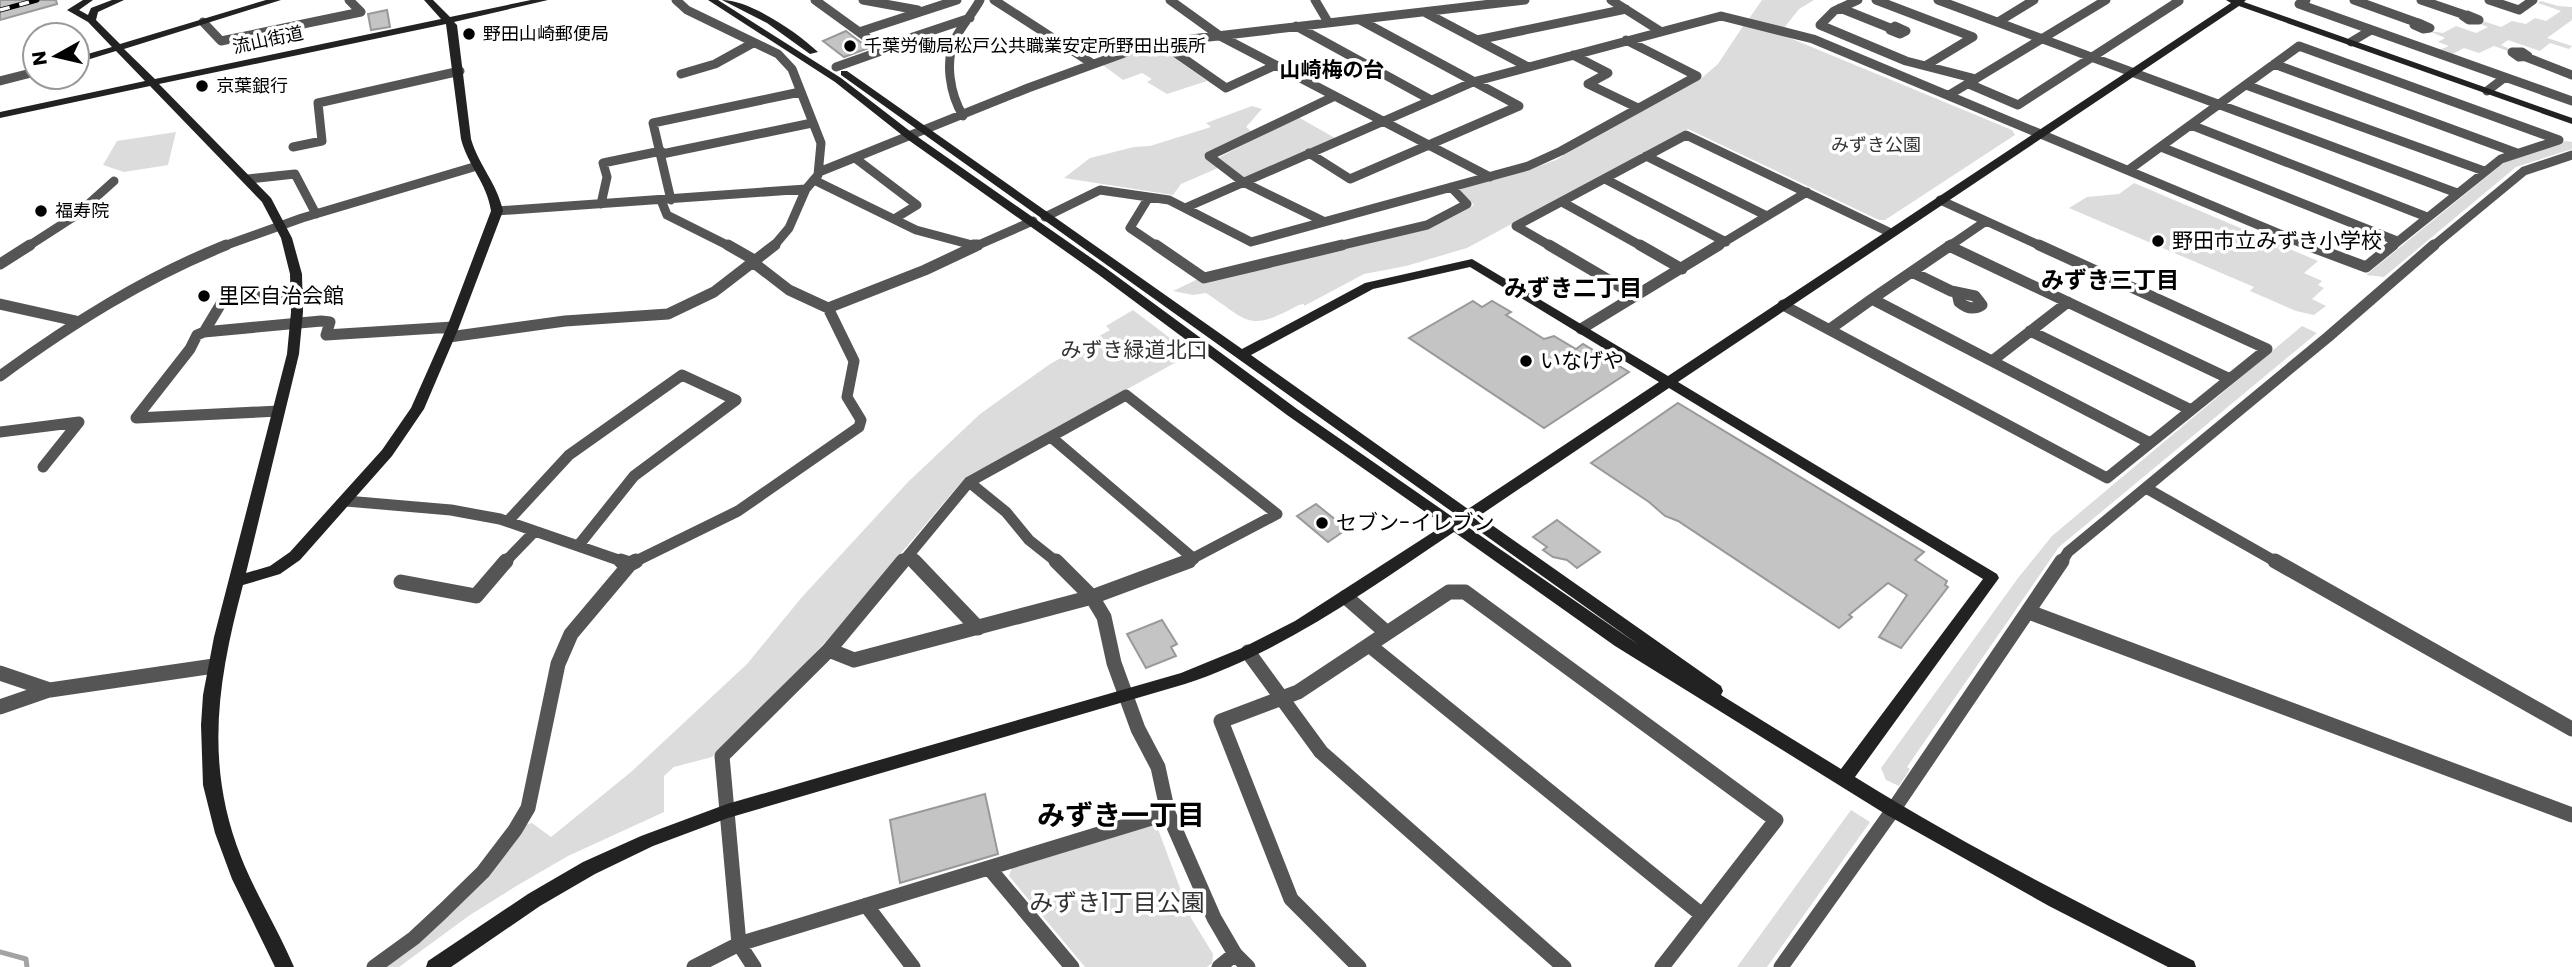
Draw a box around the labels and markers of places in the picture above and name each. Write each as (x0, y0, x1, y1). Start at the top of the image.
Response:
place label: 野田山崎郵便局 (483, 21, 609, 46)
marker: 野田山崎郵便局 (461, 26, 477, 42)
place label: 千葉労働局松戸公共職業安定所野田出張所 (864, 33, 1206, 58)
marker: 千葉労働局松戸公共職業安定所野田出張所 (842, 38, 858, 54)
place label: 京葉銀行 (216, 73, 288, 98)
marker: 京葉銀行 (194, 78, 210, 94)
place label: 福寿院 (55, 198, 109, 223)
marker: 福寿院 (33, 203, 49, 219)
place label: 野田市立みずき小学校 (2172, 226, 2382, 255)
marker: 野田市立みずき小学校 (2150, 233, 2166, 249)
place label: 里区自治会館 (218, 281, 344, 310)
marker: 里区自治会館 (196, 288, 212, 304)
place label: いなげや (1540, 346, 1624, 375)
marker: いなげや (1518, 353, 1534, 369)
place label: セブン-イレブン (1336, 508, 1495, 537)
marker: セブン-イレブン (1314, 515, 1330, 531)

